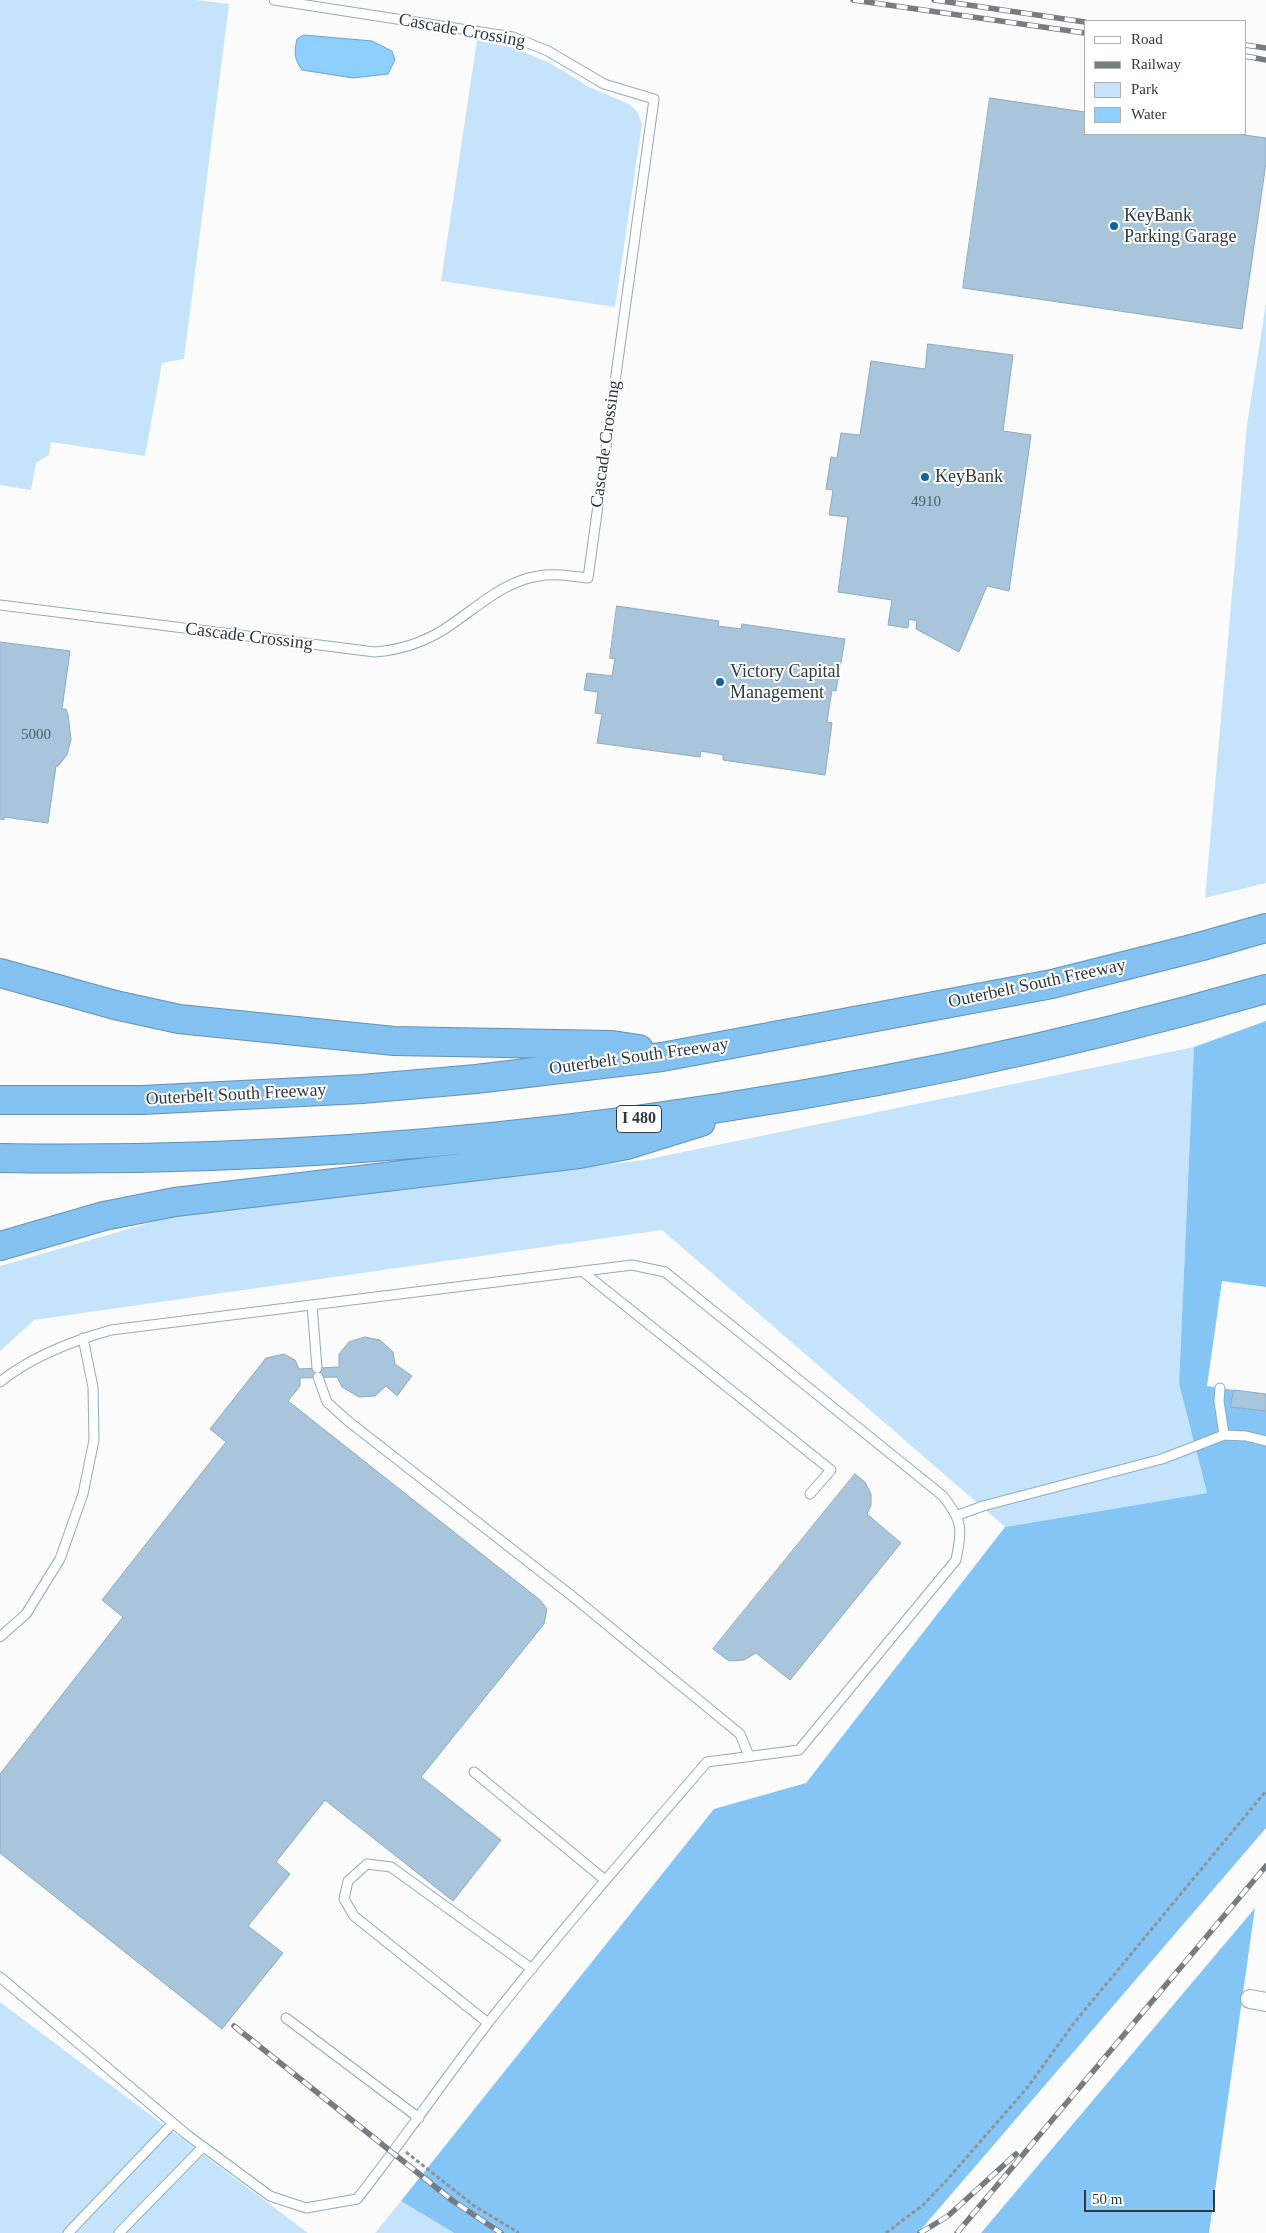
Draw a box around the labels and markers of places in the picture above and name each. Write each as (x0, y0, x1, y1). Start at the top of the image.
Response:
place label: KeyBank Parking Garage (1124, 205, 1236, 248)
marker: KeyBank Parking Garage (1108, 220, 1120, 232)
place label: KeyBank (935, 466, 1003, 488)
marker: KeyBank (919, 471, 931, 483)
place label: Victory Capital Management (730, 661, 840, 704)
marker: Victory Capital Management (714, 676, 726, 688)

